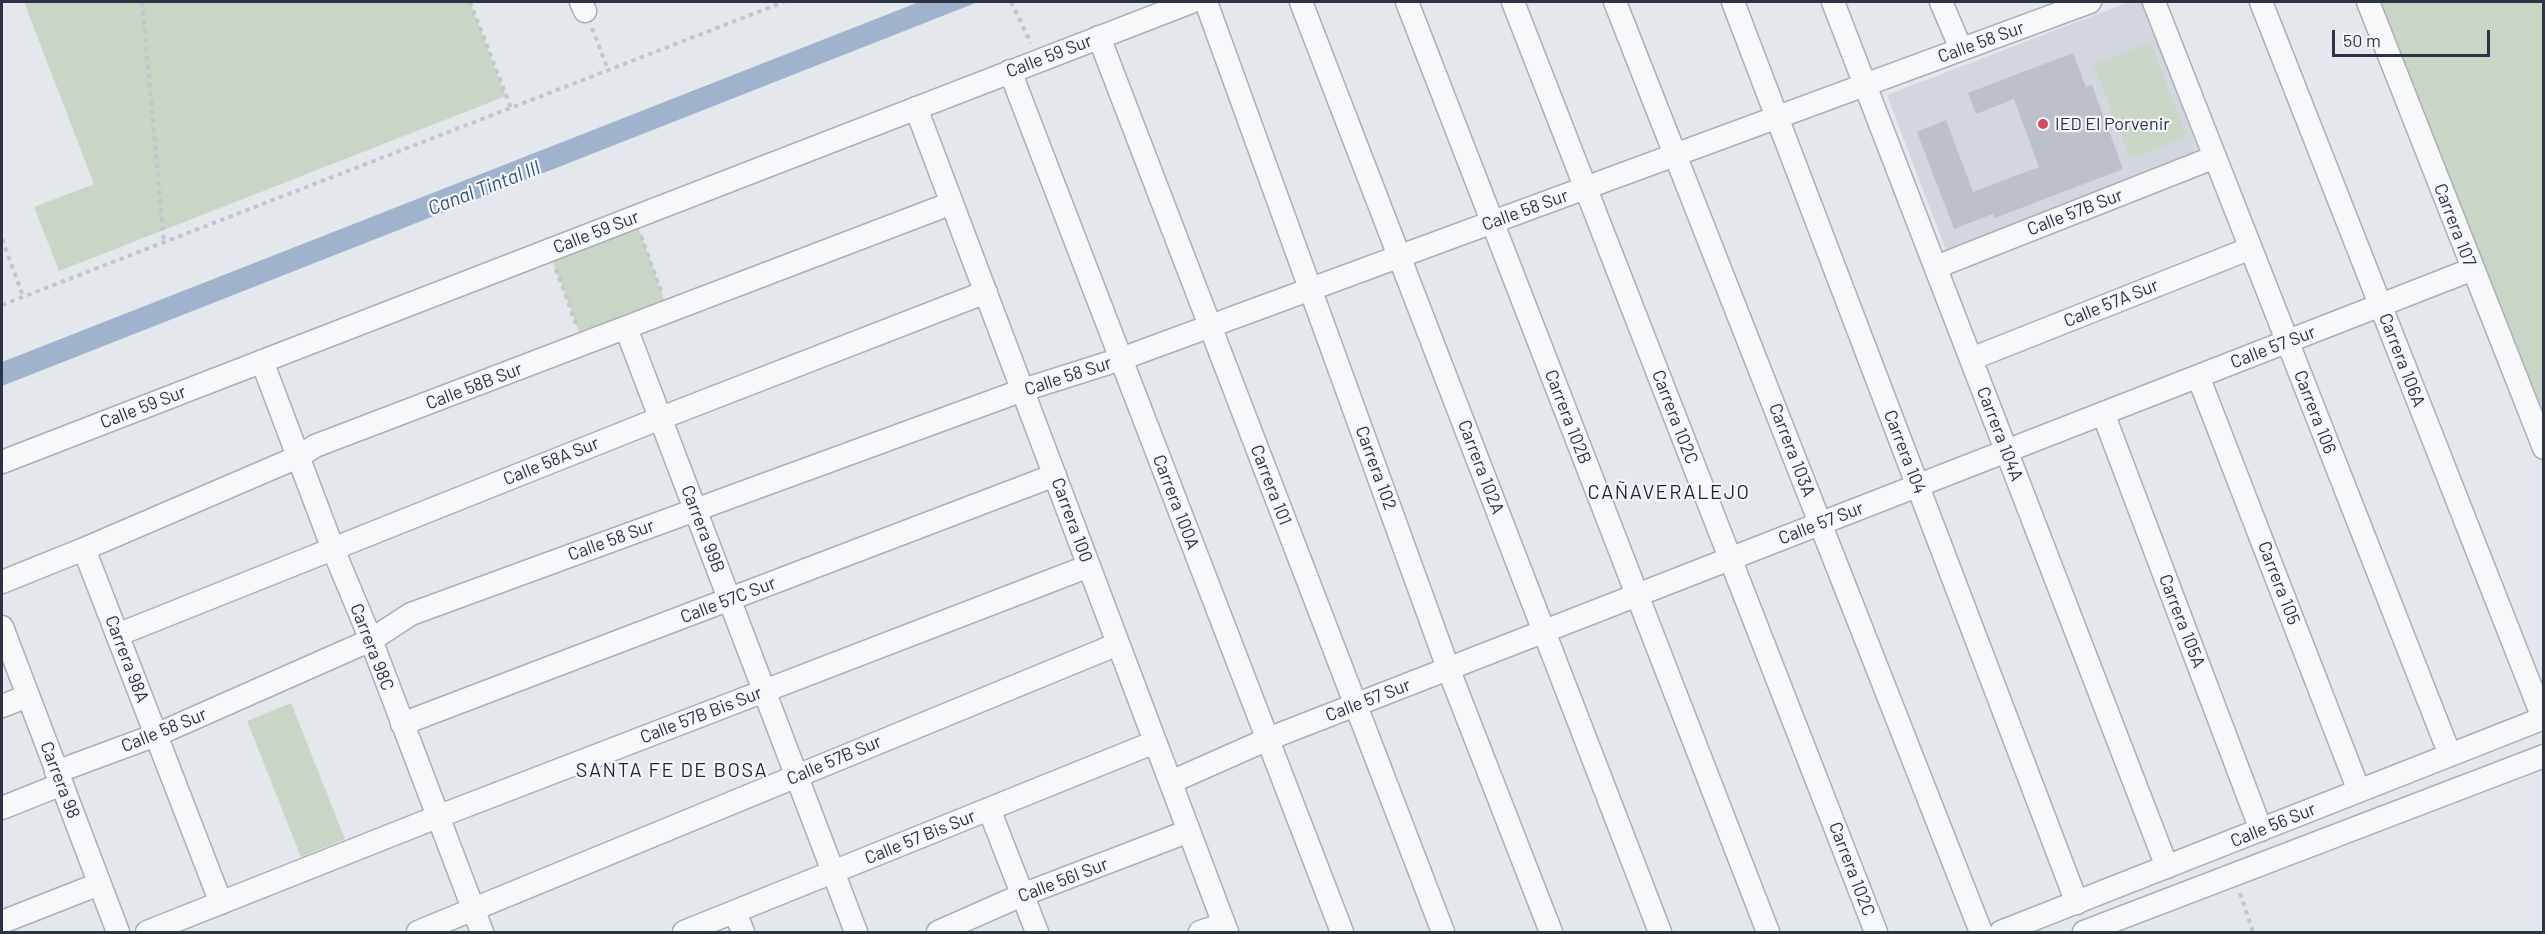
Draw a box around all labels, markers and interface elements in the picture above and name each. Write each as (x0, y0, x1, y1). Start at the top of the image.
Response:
street label: Calle 58 Sur (1935, 16, 2027, 68)
scale bar (2335, 18, 2492, 56)
text: 50 m (2343, 29, 2381, 51)
street label: Calle 59 Sur (1003, 30, 1095, 82)
place label: IED El Porvenir (2055, 113, 2170, 135)
marker: IED El Porvenir (2036, 117, 2050, 131)
water label: Canal Tintal III (424, 156, 544, 220)
street label: Carrera 107 (2429, 181, 2481, 269)
street label: Calle 58 Sur (1479, 184, 1571, 236)
street label: Calle 57B Sur (2024, 184, 2126, 240)
street label: Calle 59 Sur (550, 206, 642, 258)
street label: Calle 57A Sur (2060, 274, 2162, 332)
street label: Carrera 106A (2374, 310, 2430, 410)
street label: Calle 57 Sur (2227, 321, 2319, 373)
street label: Calle 58 Sur (1022, 352, 1114, 400)
street label: Calle 58B Sur (423, 358, 525, 414)
street label: Carrera 102B (1540, 367, 1596, 467)
street label: Carrera 102C (1647, 367, 1703, 467)
street label: Carrera 106 (2289, 367, 2341, 457)
street label: Calle 59 Sur (97, 381, 189, 433)
street label: Carrera 104A (1972, 384, 2028, 484)
street label: Carrera 103A (1764, 400, 1820, 500)
street label: Carrera 104 (1879, 407, 1931, 497)
street label: Carrera 102A (1453, 417, 1509, 517)
street label: Carrera 102 (1351, 423, 1401, 513)
street label: Calle 58A Sur (500, 432, 602, 490)
street label: Carrera 101 (1246, 442, 1296, 528)
street label: Carrera 100A (1148, 452, 1204, 552)
street label: Carrera 100 (1047, 475, 1097, 565)
district label: CAÑAVERALEJO (1588, 480, 1750, 504)
street label: Carrera 99B (676, 482, 730, 576)
street label: Calle 57 Sur (1775, 497, 1867, 549)
street label: Calle 58 Sur (565, 514, 657, 566)
street label: Carrera 105 (2253, 538, 2305, 628)
street label: Carrera 105A (2154, 571, 2210, 671)
street label: Calle 57C Sur (677, 572, 779, 628)
street label: Carrera 98C (346, 600, 398, 694)
street label: Carrera 98A (101, 612, 153, 706)
street label: Calle 57 Sur (1322, 674, 1414, 726)
street label: Calle 57B Bis Sur (637, 682, 765, 748)
street label: Calle 58 Sur (118, 703, 210, 757)
street label: Calle 57B Sur (783, 730, 885, 790)
street label: Carrera 98 (35, 738, 85, 822)
district label: SANTA FE DE BOSA (576, 758, 768, 782)
street label: Calle 56 Sur (2227, 798, 2319, 852)
street label: Calle 57 Bis Sur (861, 805, 979, 869)
street label: Carrera 102C (1824, 819, 1880, 919)
street label: Calle 56I Sur (1015, 853, 1111, 907)

